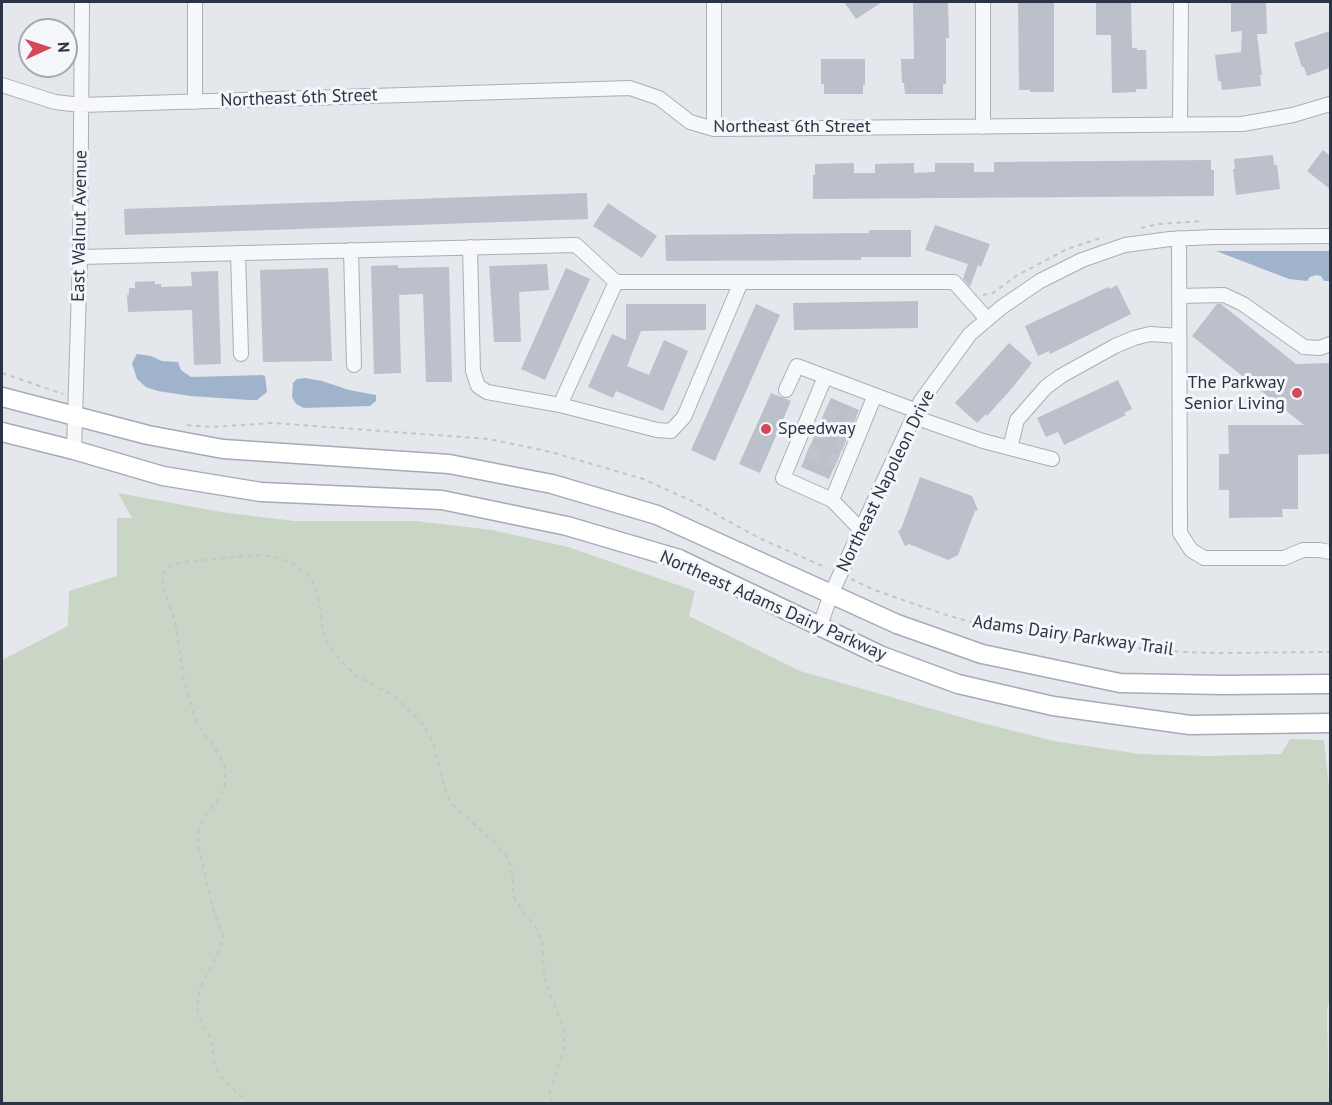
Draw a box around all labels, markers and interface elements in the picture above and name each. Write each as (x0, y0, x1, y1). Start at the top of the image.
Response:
north arrow (18, 18, 78, 78)
text: N (54, 41, 74, 53)
street label: Northeast 6th Street (220, 84, 378, 112)
street label: Northeast 6th Street (713, 116, 871, 138)
street label: East Walnut Avenue (68, 150, 92, 302)
place label: The Parkway Senior Living (1184, 372, 1285, 415)
street label: Northeast Napoleon Drive (832, 386, 940, 576)
marker: The Parkway Senior Living (1290, 386, 1304, 400)
place label: Speedway (778, 418, 856, 440)
marker: Speedway (759, 422, 773, 436)
street label: Northeast Adams Dairy Parkway (656, 546, 890, 666)
street label: Adams Dairy Parkway Trail (971, 611, 1175, 661)

